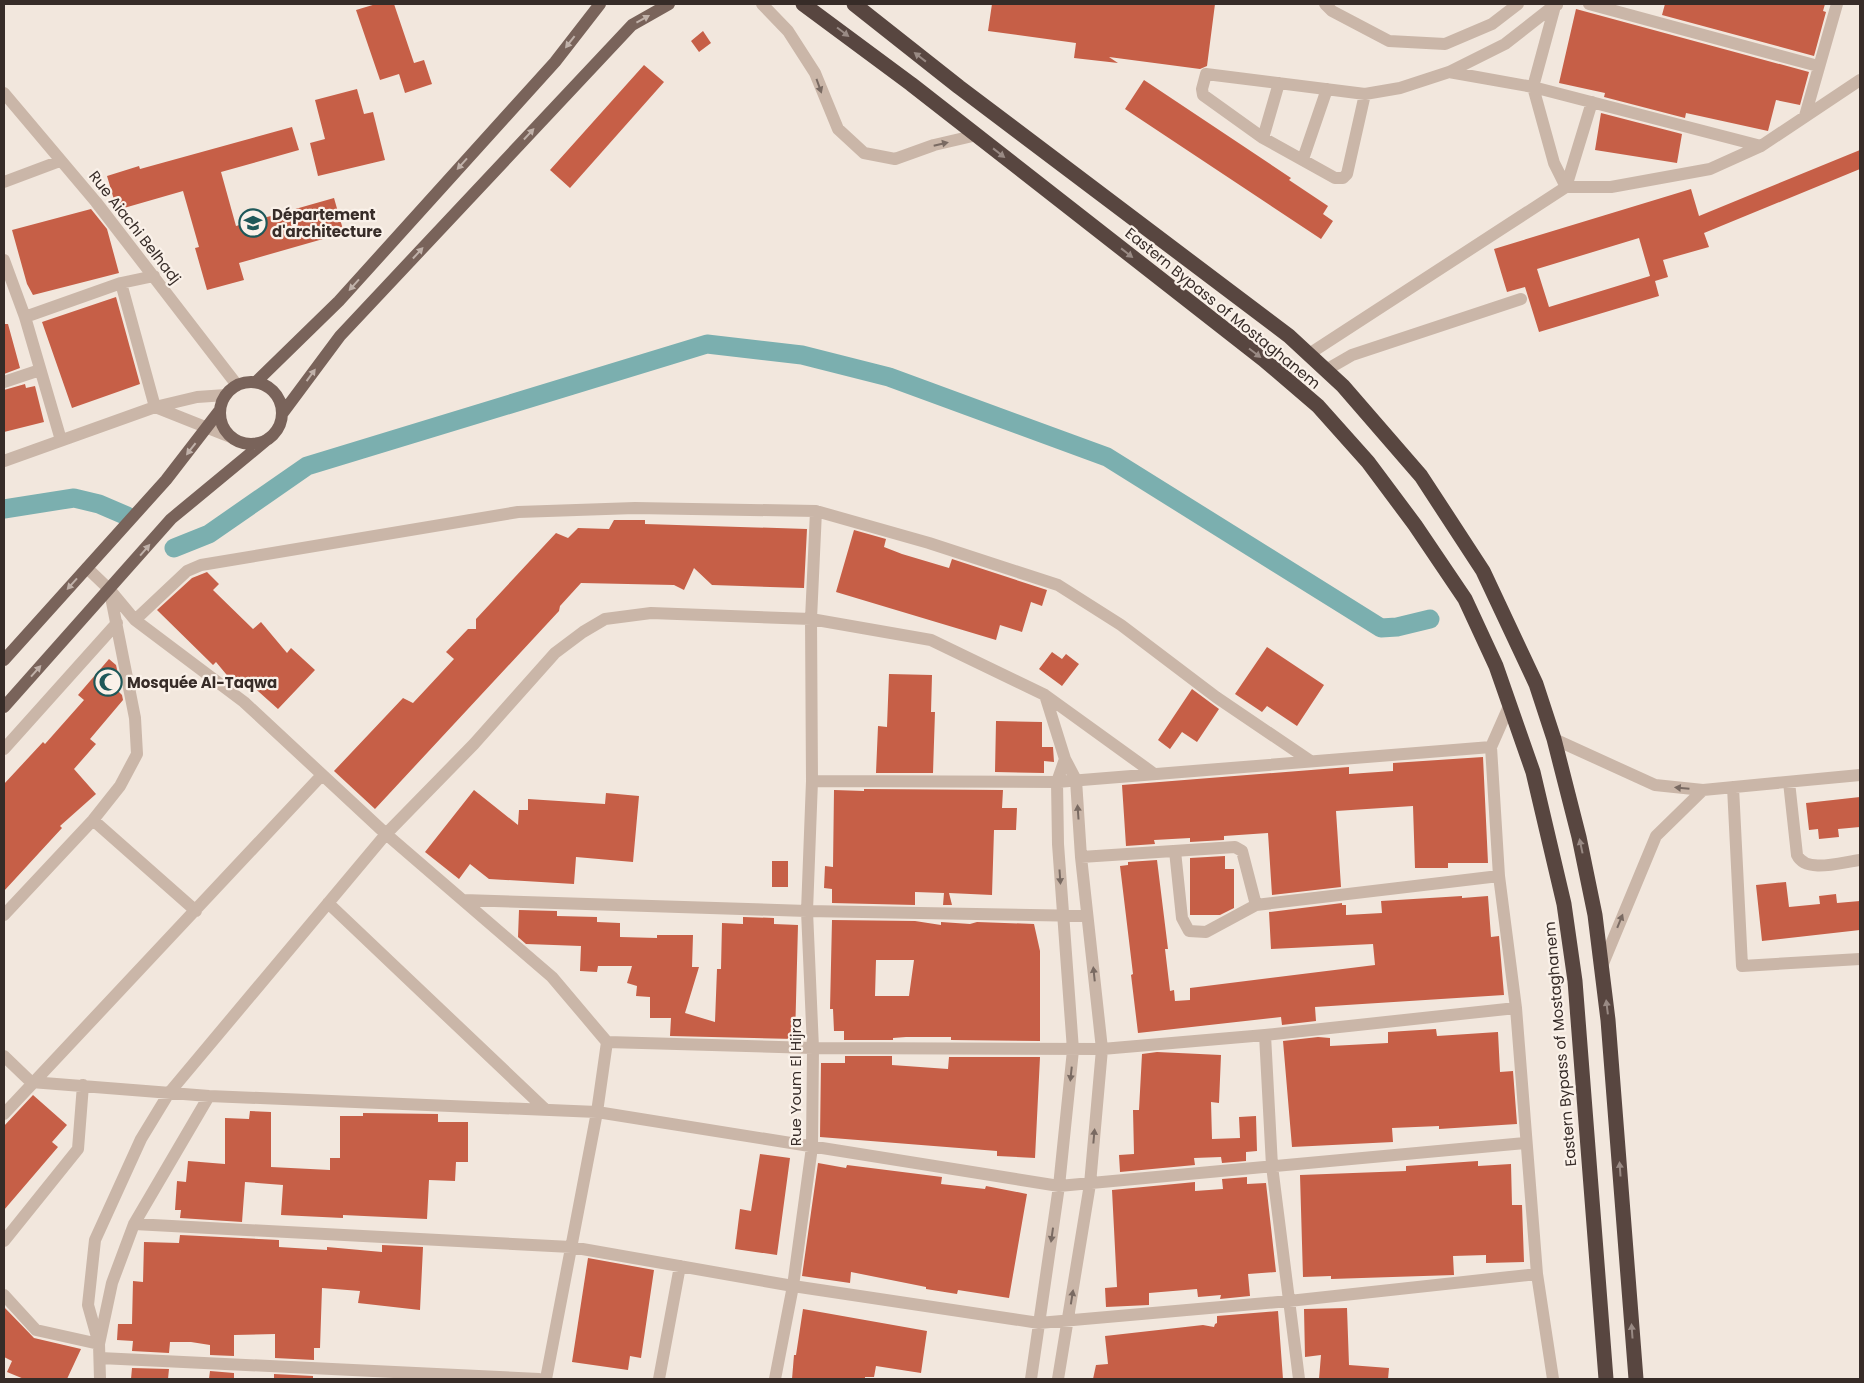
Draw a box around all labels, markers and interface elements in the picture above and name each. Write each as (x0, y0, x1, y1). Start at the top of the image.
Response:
one-way arrow (635, 15, 650, 23)
one-way arrow (836, 27, 850, 37)
one-way arrow (565, 35, 575, 49)
one-way arrow (913, 52, 927, 62)
one-way arrow (815, 79, 823, 94)
one-way arrow (523, 129, 535, 141)
one-way arrow (933, 140, 948, 148)
one-way arrow (992, 148, 1006, 158)
one-way arrow (457, 158, 468, 171)
street label: Rue Aiachi Belhadj (84, 166, 186, 288)
place label: Département d'architecture (272, 204, 382, 242)
school or university icon: Département d'architecture (238, 208, 268, 238)
street label: Eastern Bypass of Mostaghanem (1121, 222, 1325, 394)
one-way arrow (412, 247, 424, 259)
one-way arrow (1120, 248, 1133, 259)
one-way arrow (348, 278, 360, 290)
one-way arrow (1248, 348, 1262, 358)
one-way arrow (306, 368, 316, 382)
one-way arrow (185, 442, 196, 455)
one-way arrow (139, 543, 150, 556)
one-way arrow (66, 578, 78, 590)
one-way arrow (31, 664, 42, 677)
mosque icon: Mosquée Al-Taqwa (93, 667, 123, 697)
place label: Mosquée Al-Taqwa (127, 672, 277, 693)
one-way arrow (1673, 783, 1689, 791)
one-way arrow (1074, 804, 1082, 820)
one-way arrow (1577, 839, 1585, 854)
one-way arrow (1057, 869, 1065, 885)
one-way arrow (1616, 913, 1624, 928)
street label: Eastern Bypass of Mostaghanem (1539, 921, 1581, 1167)
one-way arrow (1090, 966, 1098, 982)
one-way arrow (1603, 998, 1611, 1014)
street label: Rue Youm El Hijra (785, 1018, 806, 1146)
one-way arrow (1067, 1066, 1075, 1082)
one-way arrow (1090, 1127, 1098, 1143)
one-way arrow (1615, 1160, 1623, 1176)
one-way arrow (1048, 1227, 1056, 1243)
one-way arrow (1068, 1288, 1076, 1304)
one-way arrow (1628, 1322, 1636, 1338)

